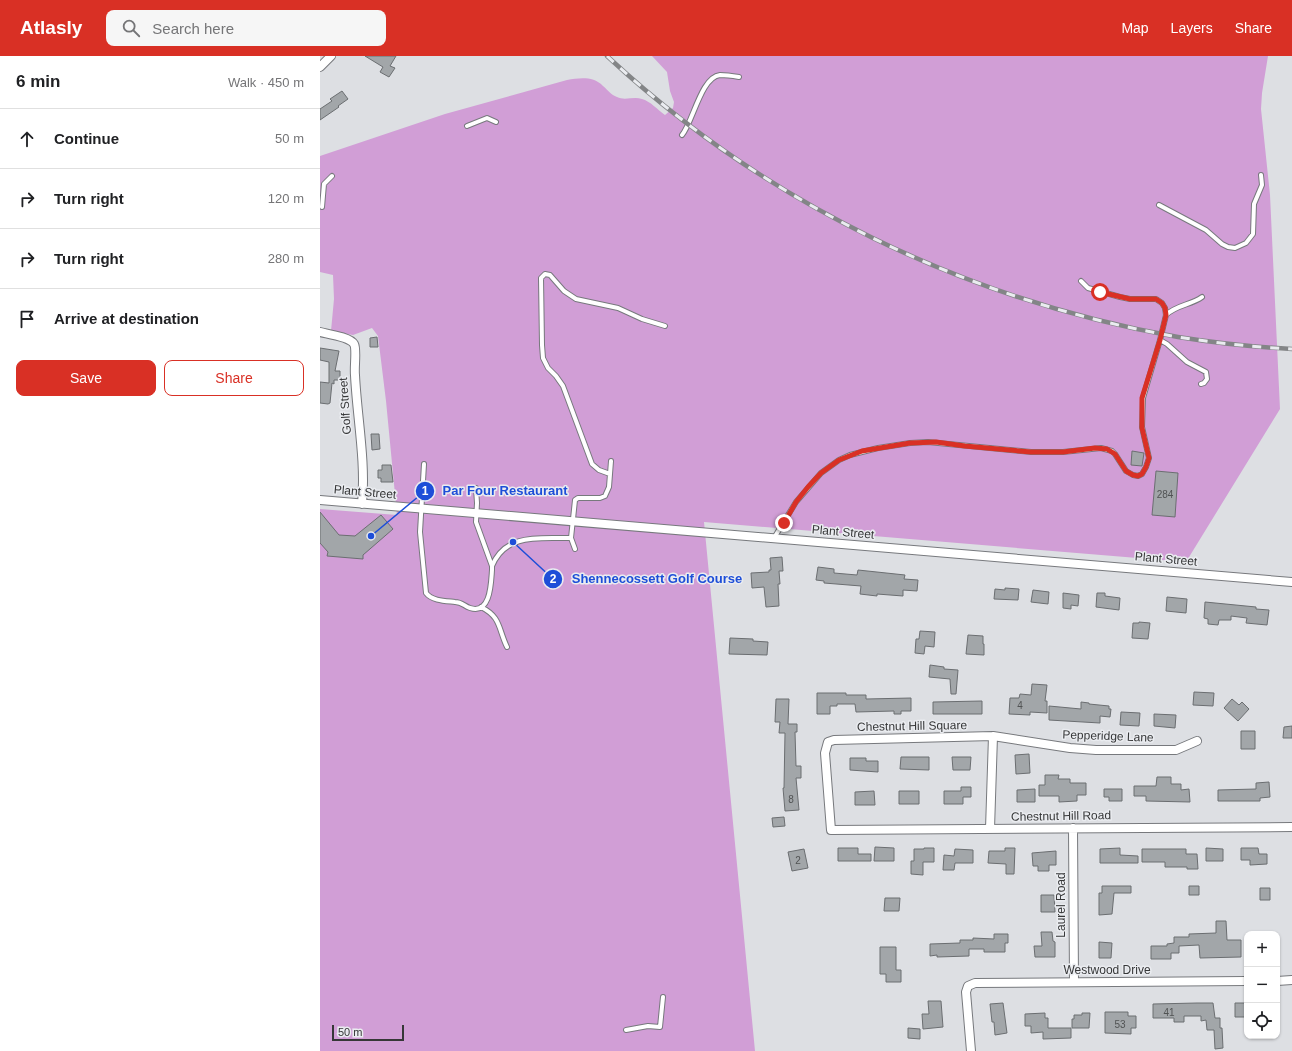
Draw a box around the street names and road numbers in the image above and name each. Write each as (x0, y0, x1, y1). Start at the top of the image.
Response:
street label: Golf Street (336, 376, 354, 435)
street label: Plant Street (333, 482, 398, 502)
street label: Plant Street (811, 522, 876, 542)
street label: Plant Street (1134, 549, 1199, 569)
street label: Chestnut Hill Square (857, 718, 967, 734)
street label: Pepperidge Lane (1062, 727, 1154, 745)
street label: Chestnut Hill Road (1011, 808, 1111, 824)
street label: Laurel Road (1054, 872, 1068, 938)
street label: Westwood Drive (1063, 963, 1151, 977)

